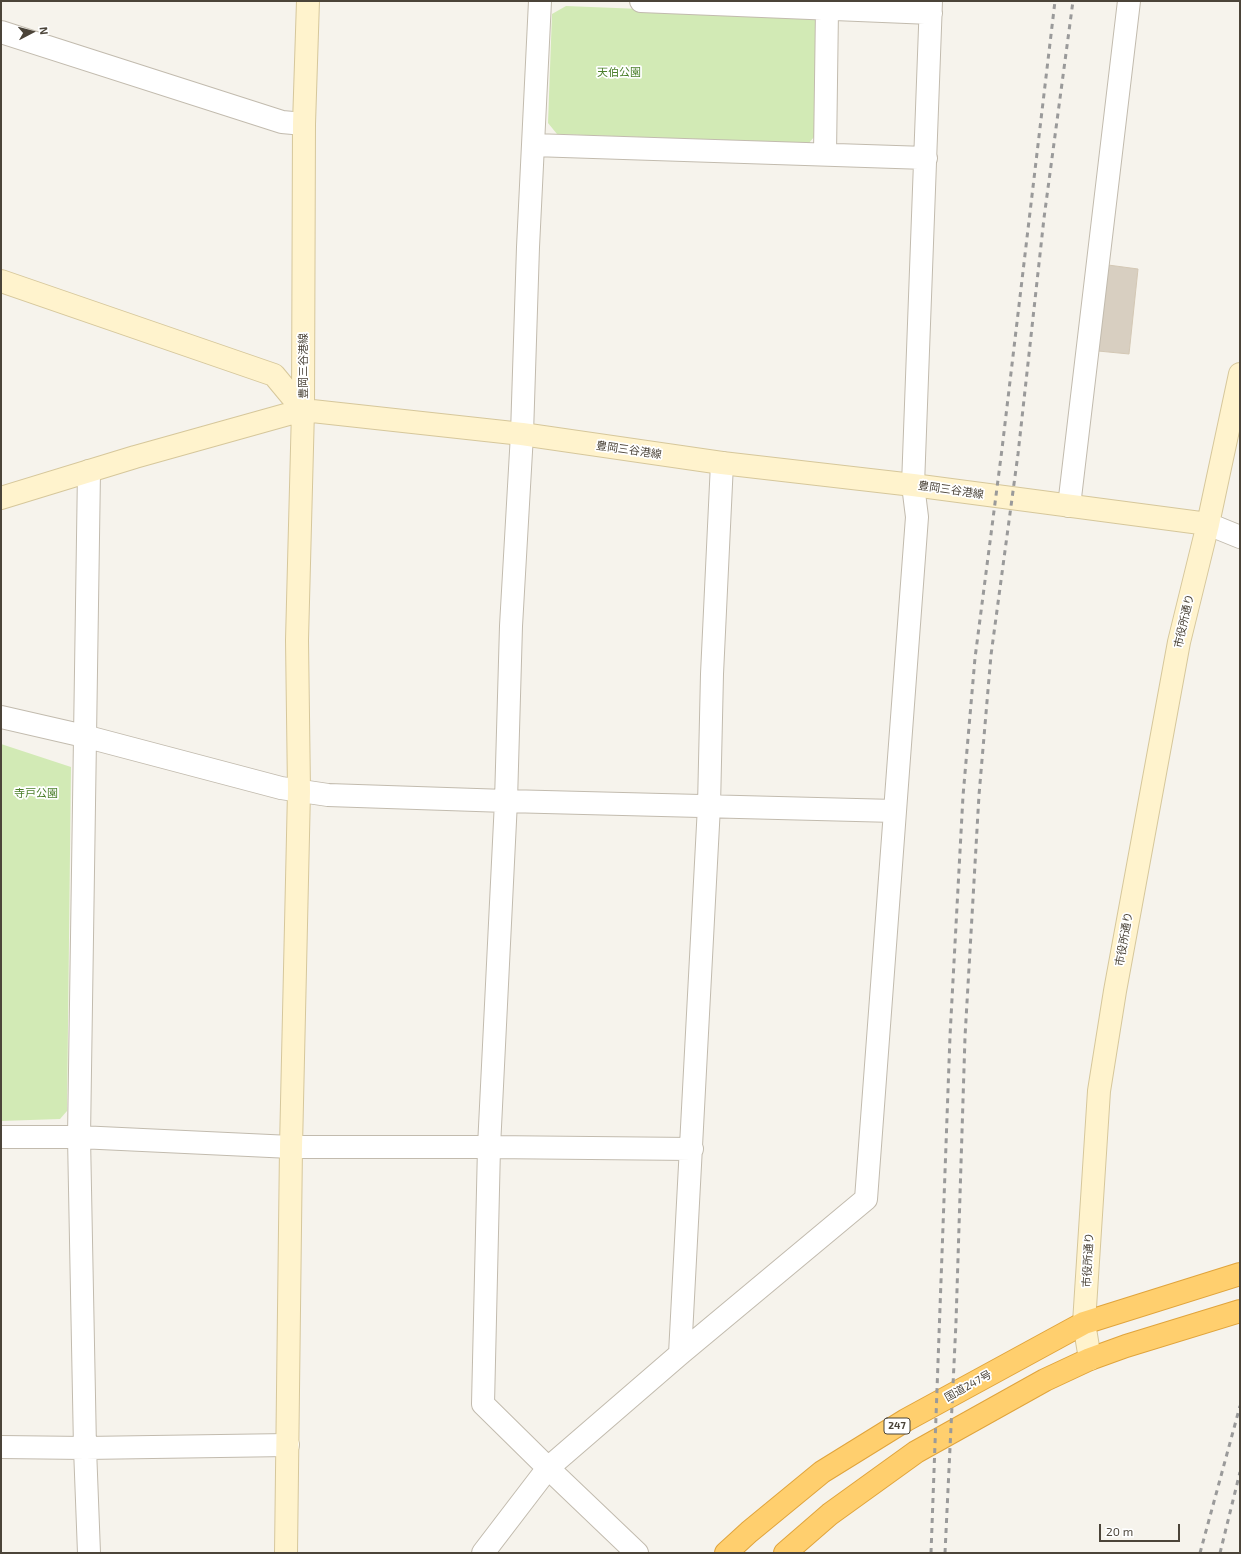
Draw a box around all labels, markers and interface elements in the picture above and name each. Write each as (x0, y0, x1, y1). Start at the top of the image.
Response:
north arrow (12, 12, 52, 52)
text: N (38, 26, 51, 35)
park label: 天伯公園 (597, 65, 641, 79)
street label: 豊岡三谷港線 (296, 333, 310, 399)
street label: 豊岡三谷港線 (595, 439, 663, 461)
street label: 豊岡三谷港線 (917, 479, 985, 501)
street label: 市役所通り (1171, 593, 1197, 649)
park label: 寺戸公園 (14, 786, 58, 800)
street label: 市役所通り (1113, 911, 1135, 967)
street label: 市役所通り (1080, 1232, 1096, 1288)
street label: 国道247号 (942, 1368, 994, 1404)
road number: 247 (884, 1418, 910, 1434)
scale bar (1101, 1516, 1182, 1542)
text: 20 m (1106, 1524, 1133, 1538)

